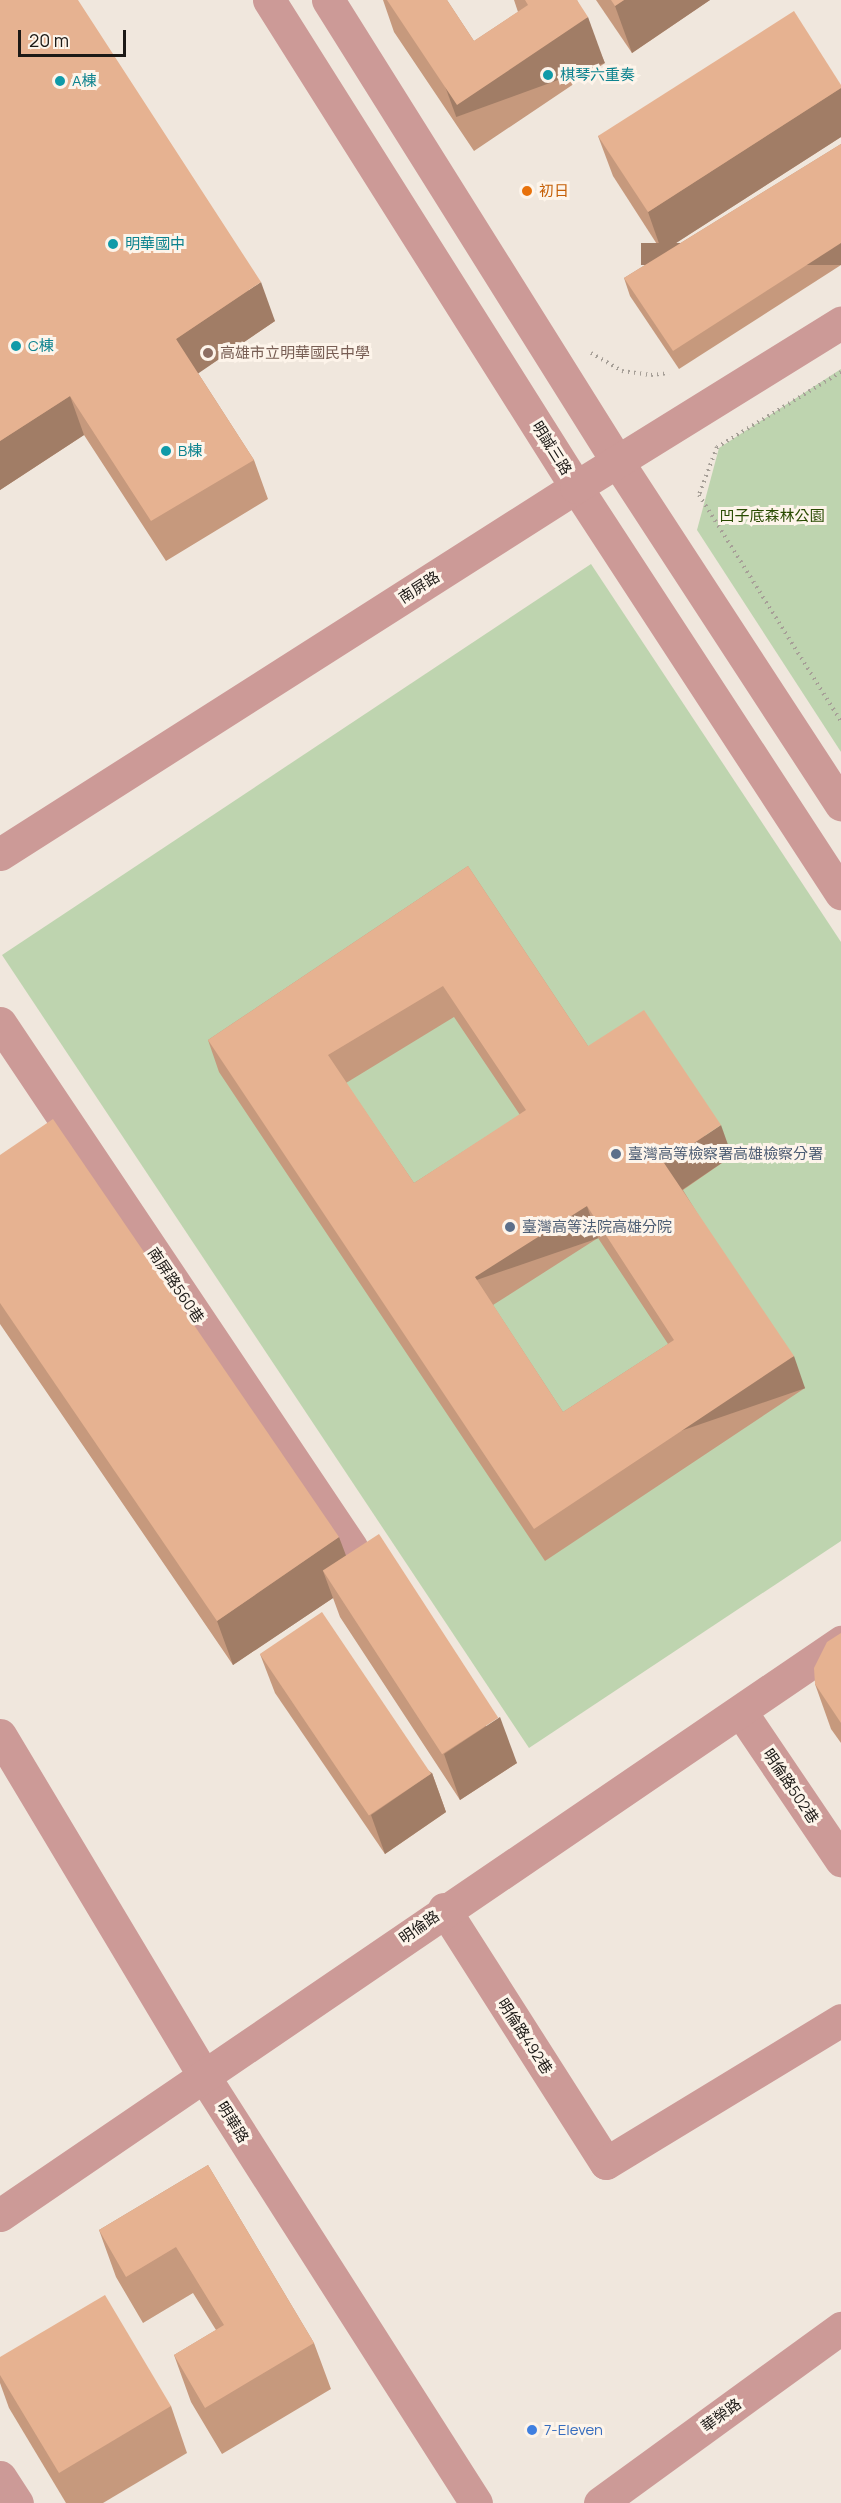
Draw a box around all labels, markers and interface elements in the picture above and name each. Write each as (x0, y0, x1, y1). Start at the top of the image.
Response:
scale bar (21, 18, 129, 56)
text: 20 m (29, 28, 69, 52)
place label: 棋琴六重奏 (560, 66, 635, 84)
marker: 棋琴六重奏 (541, 68, 555, 82)
place label: A棟 (72, 72, 97, 90)
marker: A棟 (53, 74, 67, 88)
place label: 初日 (539, 182, 569, 200)
marker: 初日 (520, 184, 534, 198)
place label: 明華國中 (125, 235, 185, 253)
marker: 明華國中 (106, 237, 120, 251)
place label: C棟 (28, 337, 54, 355)
marker: C棟 (9, 339, 23, 353)
place label: 高雄市立明華國民中學 (220, 344, 370, 362)
marker: 高雄市立明華國民中學 (201, 346, 215, 360)
street label: 明誠三路 (528, 418, 576, 478)
place label: B棟 (178, 442, 202, 460)
marker: B棟 (159, 444, 173, 458)
park label: 凹子底森林公園 (720, 507, 824, 525)
street label: 南屏路 (395, 567, 443, 607)
place label: 臺灣高等檢察署高雄檢察分署 (628, 1145, 823, 1163)
marker: 臺灣高等檢察署高雄檢察分署 (609, 1147, 623, 1161)
place label: 臺灣高等法院高雄分院 (522, 1218, 672, 1236)
marker: 臺灣高等法院高雄分院 (503, 1220, 517, 1234)
street label: 南屏路560巷 (144, 1244, 208, 1326)
street label: 明倫路502巷 (759, 1745, 823, 1827)
street label: 明倫路 (395, 1907, 443, 1947)
street label: 明倫路492巷 (494, 1995, 556, 2077)
street label: 明華路 (213, 2098, 253, 2146)
street label: 華榮路 (698, 2394, 744, 2436)
place label: 7-Eleven (544, 2421, 603, 2439)
marker: 7-Eleven (525, 2423, 539, 2437)

